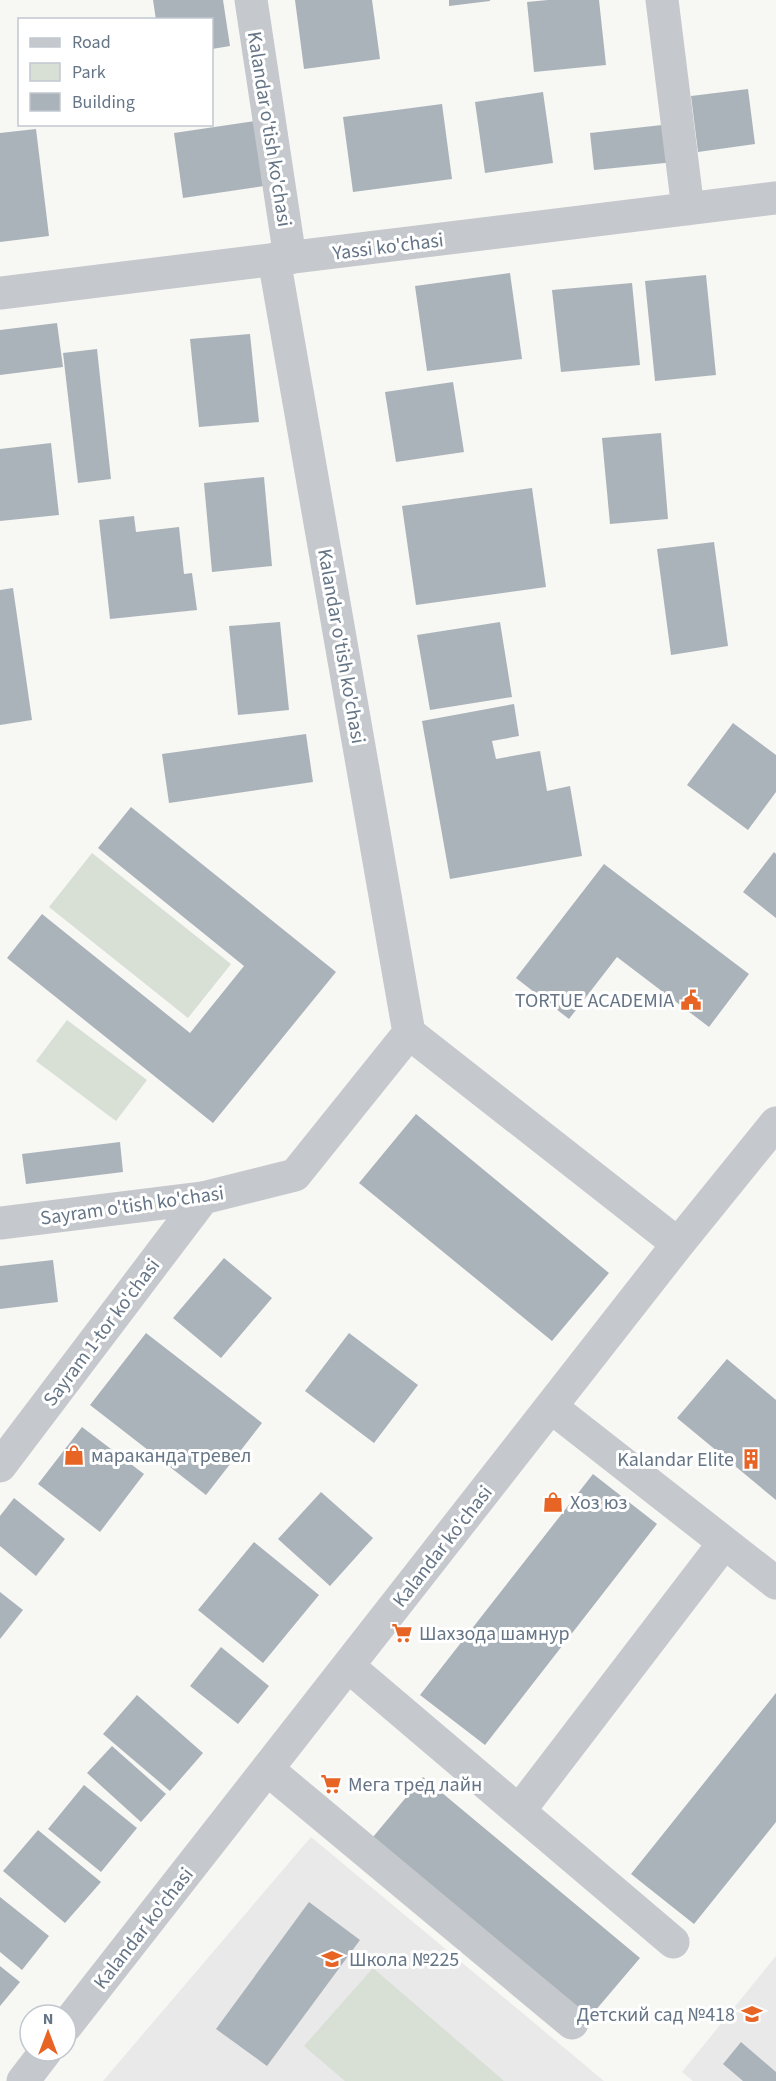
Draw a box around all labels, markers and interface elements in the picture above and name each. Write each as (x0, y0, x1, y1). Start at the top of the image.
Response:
legend (18, 18, 213, 126)
street label: Kalandar o'tish ko'chasi (240, 29, 298, 229)
text: Road (72, 30, 111, 55)
text: Park (72, 60, 106, 85)
text: Building (72, 90, 135, 115)
street label: Yassi ko'chasi (330, 226, 445, 268)
street label: Kalandar o'tish ko'chasi (310, 546, 372, 746)
place label: TORTUE ACADEMIA (515, 987, 674, 1015)
public building icon: TORTUE ACADEMIA (679, 988, 703, 1012)
street label: Sayram o'tish ko'chasi (39, 1179, 226, 1233)
street label: Sayram 1-tor ko'chasi (37, 1253, 167, 1412)
place label: мараканда тревел (91, 1442, 251, 1470)
shop icon: мараканда тревел (62, 1443, 86, 1467)
place label: Kalandar Elite (617, 1446, 734, 1474)
building icon: Kalandar Elite (739, 1447, 763, 1471)
street label: Kalandar ko'chasi (386, 1480, 499, 1613)
place label: Хоз юз (570, 1489, 627, 1517)
shop icon: Хоз юз (541, 1490, 565, 1514)
place label: Шахзода шамнур (419, 1620, 570, 1648)
supermarket icon: Шахзода шамнур (390, 1621, 414, 1645)
place label: Мега тред лайн (348, 1771, 482, 1799)
supermarket icon: Мега тред лайн (319, 1772, 343, 1796)
street label: Kalandar ko'chasi (87, 1862, 200, 1995)
place label: Школа №225 (349, 1946, 459, 1974)
school or university icon: Школа №225 (320, 1947, 344, 1971)
place label: Детский сад №418 (576, 2001, 735, 2029)
school or university icon: Детский сад №418 (740, 2002, 764, 2026)
north arrow (18, 2003, 78, 2063)
text: N (43, 2008, 53, 2030)

